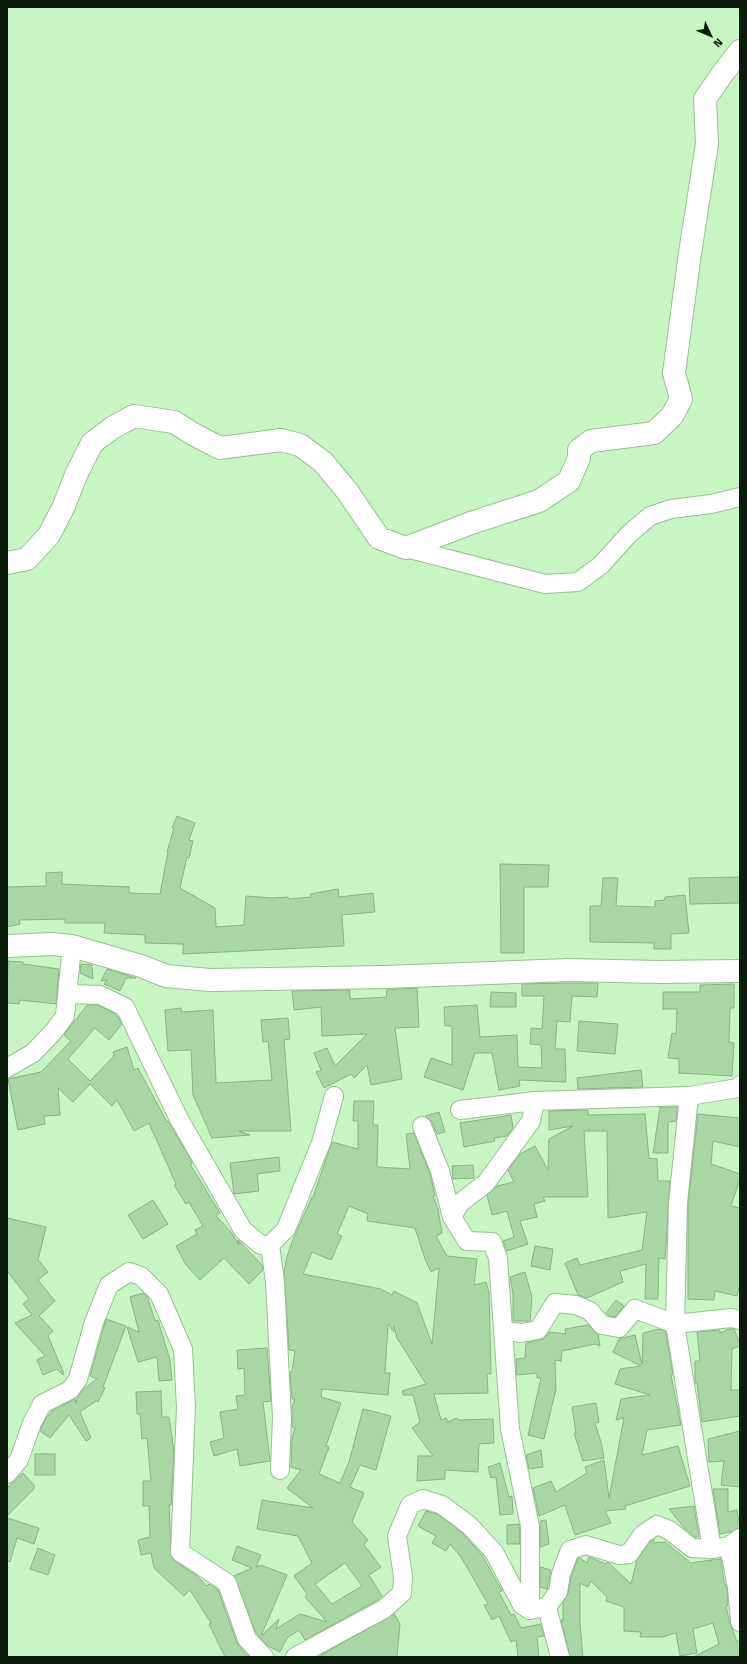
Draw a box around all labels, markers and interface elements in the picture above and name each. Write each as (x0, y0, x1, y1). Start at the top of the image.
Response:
north arrow (691, 16, 731, 56)
text: N (710, 35, 727, 51)

